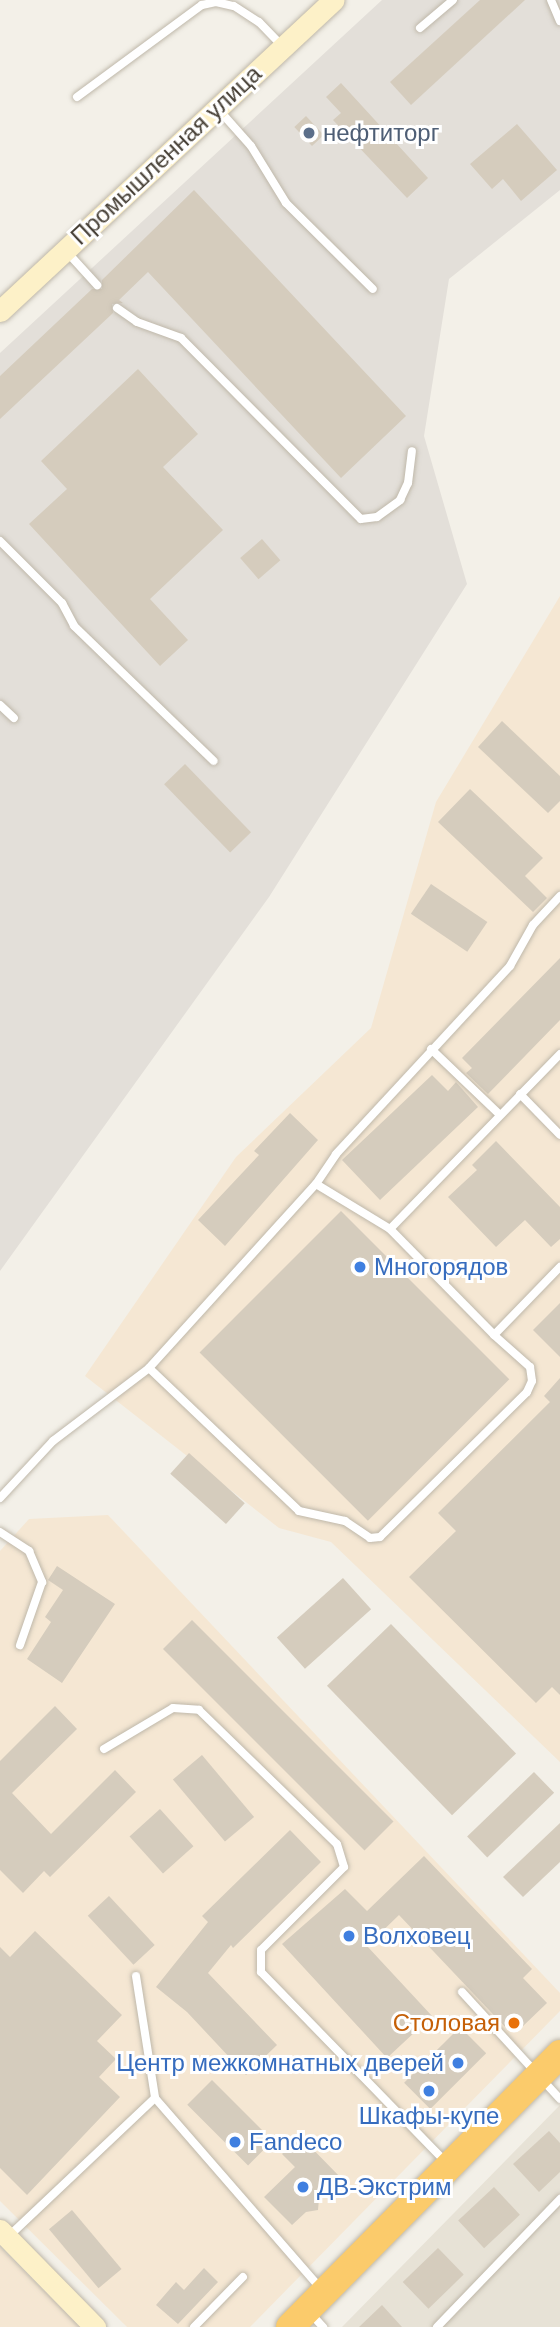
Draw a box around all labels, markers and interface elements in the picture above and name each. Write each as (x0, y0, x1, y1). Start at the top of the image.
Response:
street label: Промышленная улица (65, 59, 267, 251)
place label: нефтиторг (323, 119, 439, 147)
marker: нефтиторг (301, 125, 317, 141)
place label: Многорядов (374, 1253, 508, 1281)
marker: Многорядов (352, 1259, 368, 1275)
place label: Волховец (363, 1922, 470, 1950)
marker: Волховец (341, 1928, 357, 1944)
place label: Столовая (393, 2009, 500, 2037)
marker: Столовая (506, 2015, 522, 2031)
place label: Центр межкомнатных дверей (116, 2049, 444, 2077)
marker: Центр межкомнатных дверей (450, 2055, 466, 2071)
marker: Шкафы-купе (421, 2083, 437, 2099)
place label: Шкафы-купе (359, 2102, 499, 2130)
place label: Fandeco (249, 2128, 342, 2156)
marker: Fandeco (227, 2134, 243, 2150)
place label: ДВ-Экстрим (317, 2173, 452, 2201)
marker: ДВ-Экстрим (295, 2179, 311, 2195)

